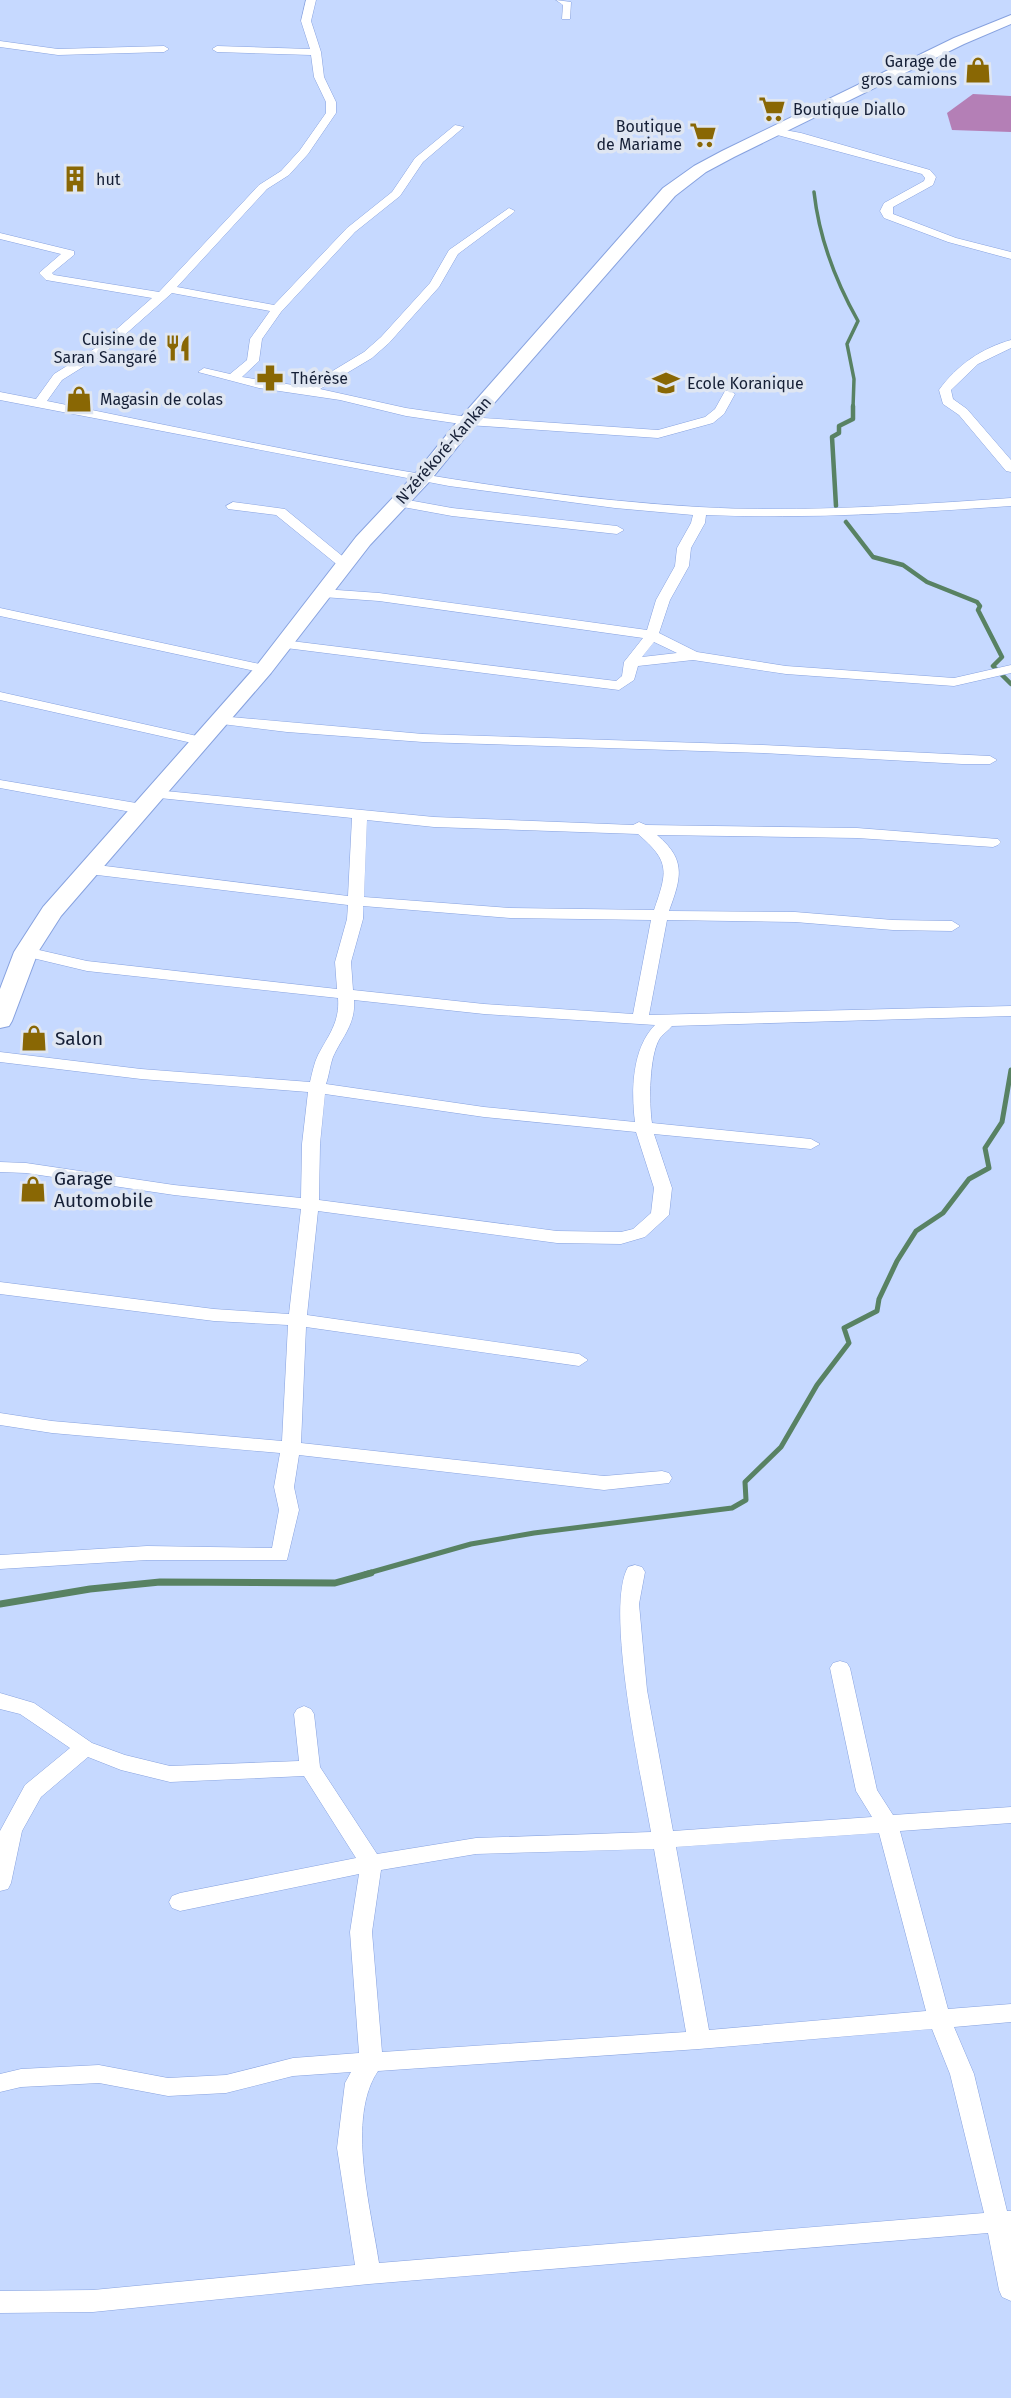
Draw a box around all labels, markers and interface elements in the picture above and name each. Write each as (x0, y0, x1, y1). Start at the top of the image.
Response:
place label: Garage de gros camions (861, 52, 957, 89)
shop icon: Garage de gros camions (963, 55, 993, 85)
supermarket icon: Boutique Diallo (757, 94, 787, 124)
place label: Boutique Diallo (793, 100, 906, 119)
place label: Boutique de Mariame (596, 117, 682, 154)
supermarket icon: Boutique de Mariame (688, 120, 718, 150)
building icon: hut (60, 164, 90, 194)
place label: hut (96, 170, 121, 189)
place label: Cuisine de Saran Sangaré (54, 330, 157, 367)
restaurant icon: Cuisine de Saran Sangaré (163, 333, 193, 363)
pharmacy icon: Thérèse (255, 363, 285, 393)
school or university icon: Ecole Koranique (651, 368, 681, 398)
place label: Thérèse (291, 369, 348, 388)
place label: Ecole Koranique (687, 374, 804, 393)
shop icon: Magasin de colas (64, 384, 94, 414)
place label: Magasin de colas (100, 390, 223, 409)
street label: N'zérékoré-Kankan (392, 393, 495, 508)
shop icon: Salon (19, 1023, 49, 1053)
place label: Salon (55, 1027, 103, 1050)
place label: Garage Automobile (54, 1167, 153, 1212)
shop icon: Garage Automobile (18, 1174, 48, 1204)

